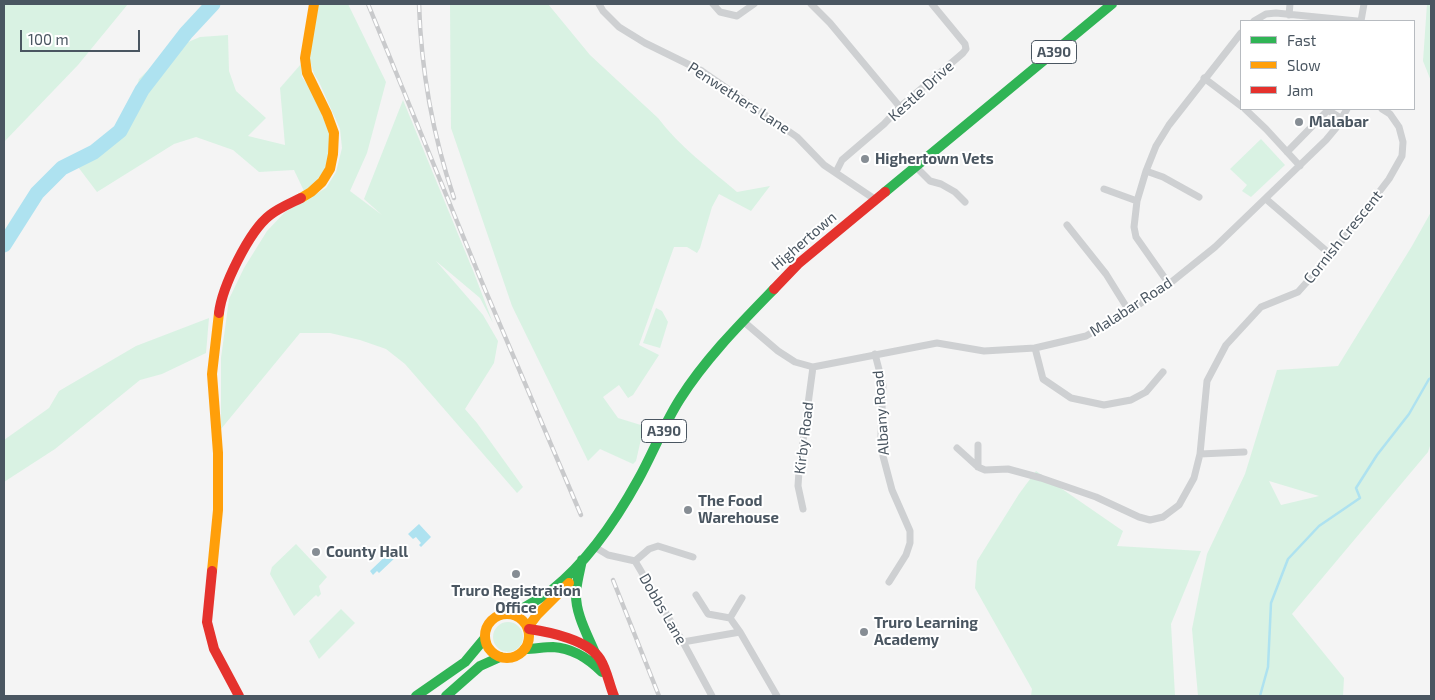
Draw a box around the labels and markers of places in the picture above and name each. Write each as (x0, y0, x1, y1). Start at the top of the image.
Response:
place label: Malabar (1309, 113, 1369, 131)
marker: Malabar (1293, 116, 1305, 128)
place label: Highertown Vets (875, 150, 994, 168)
marker: Highertown Vets (859, 153, 871, 165)
place label: The Food Warehouse (698, 492, 779, 527)
marker: The Food Warehouse (682, 504, 694, 516)
place label: County Hall (326, 543, 408, 561)
marker: County Hall (310, 546, 322, 558)
marker: Truro Registration Office (510, 568, 522, 580)
place label: Truro Registration Office (451, 582, 581, 617)
place label: Truro Learning Academy (874, 614, 978, 649)
marker: Truro Learning Academy (858, 626, 870, 638)

